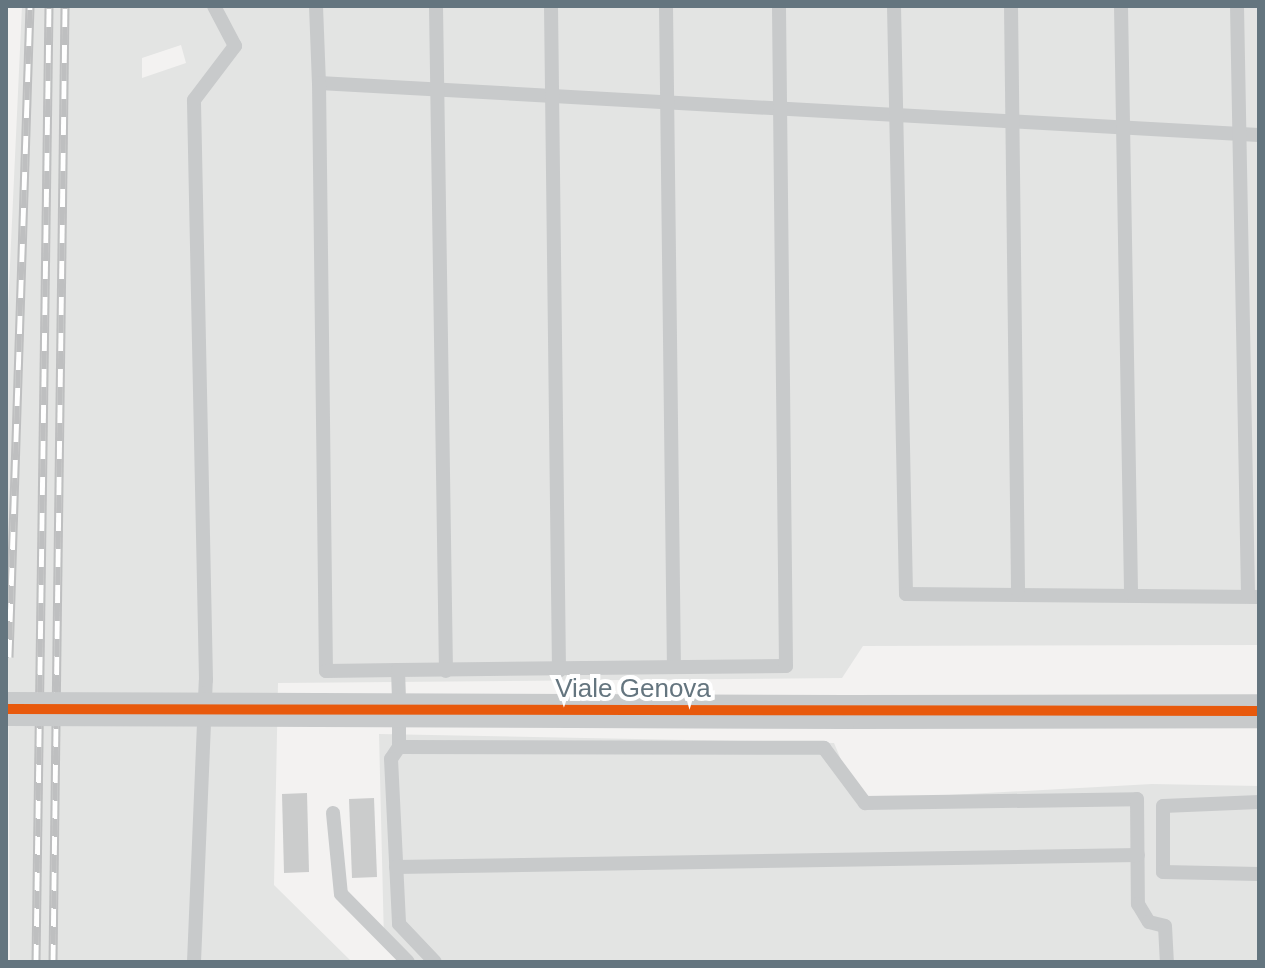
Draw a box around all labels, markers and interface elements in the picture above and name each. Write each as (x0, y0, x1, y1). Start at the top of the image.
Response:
street label: Viale Genova (555, 673, 711, 705)

